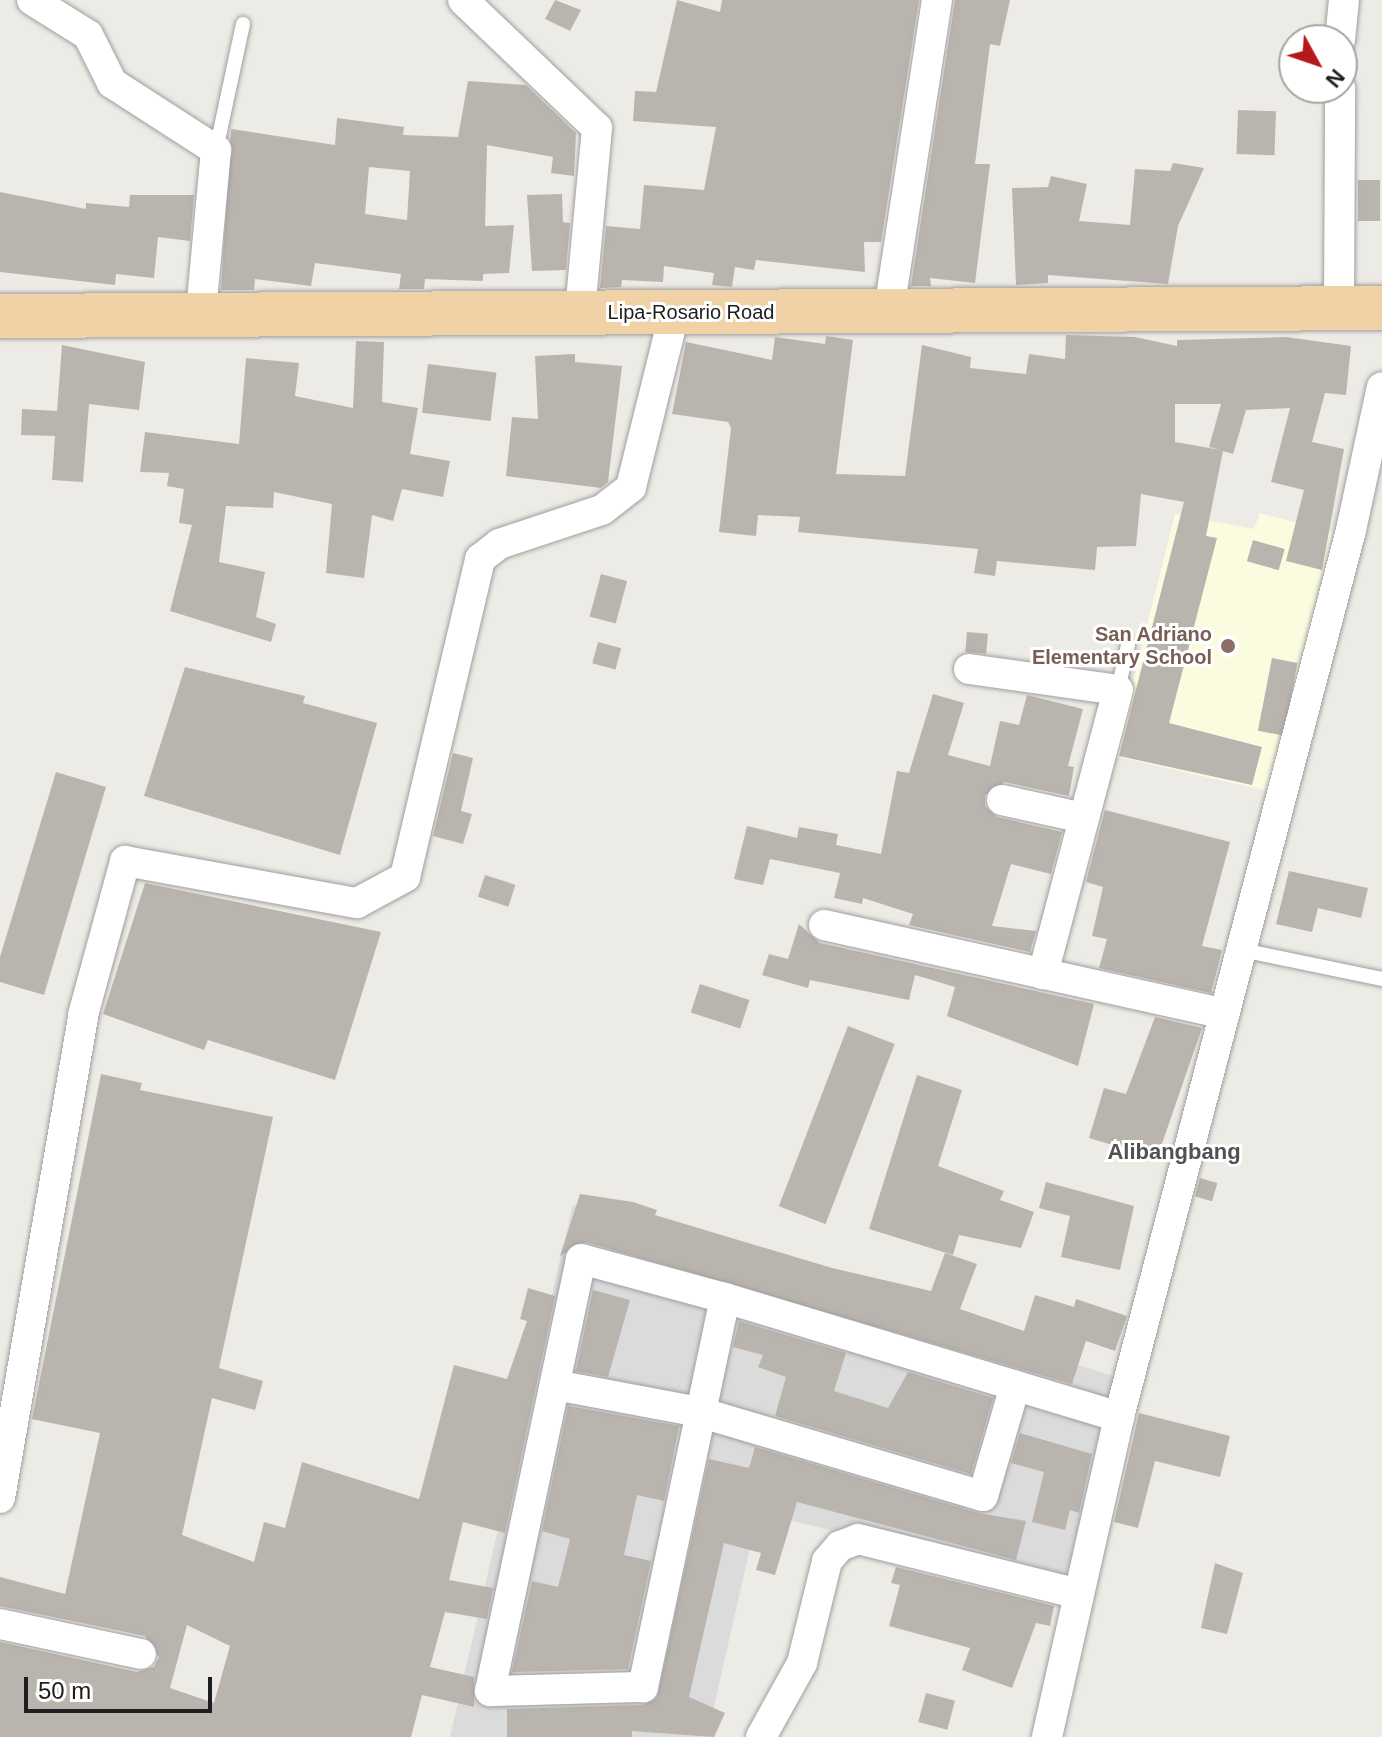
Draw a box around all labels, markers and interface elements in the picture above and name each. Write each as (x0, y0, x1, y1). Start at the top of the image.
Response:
north arrow (1278, 24, 1358, 104)
text: N (1321, 64, 1350, 93)
street label: Lipa-Rosario Road (608, 300, 774, 324)
place label: San Adriano Elementary School (1032, 622, 1212, 669)
marker: San Adriano Elementary School (1219, 637, 1237, 655)
district label: Alibangbang (1107, 1139, 1241, 1165)
scale bar (28, 1661, 216, 1711)
text: 50 m (38, 1677, 91, 1704)

